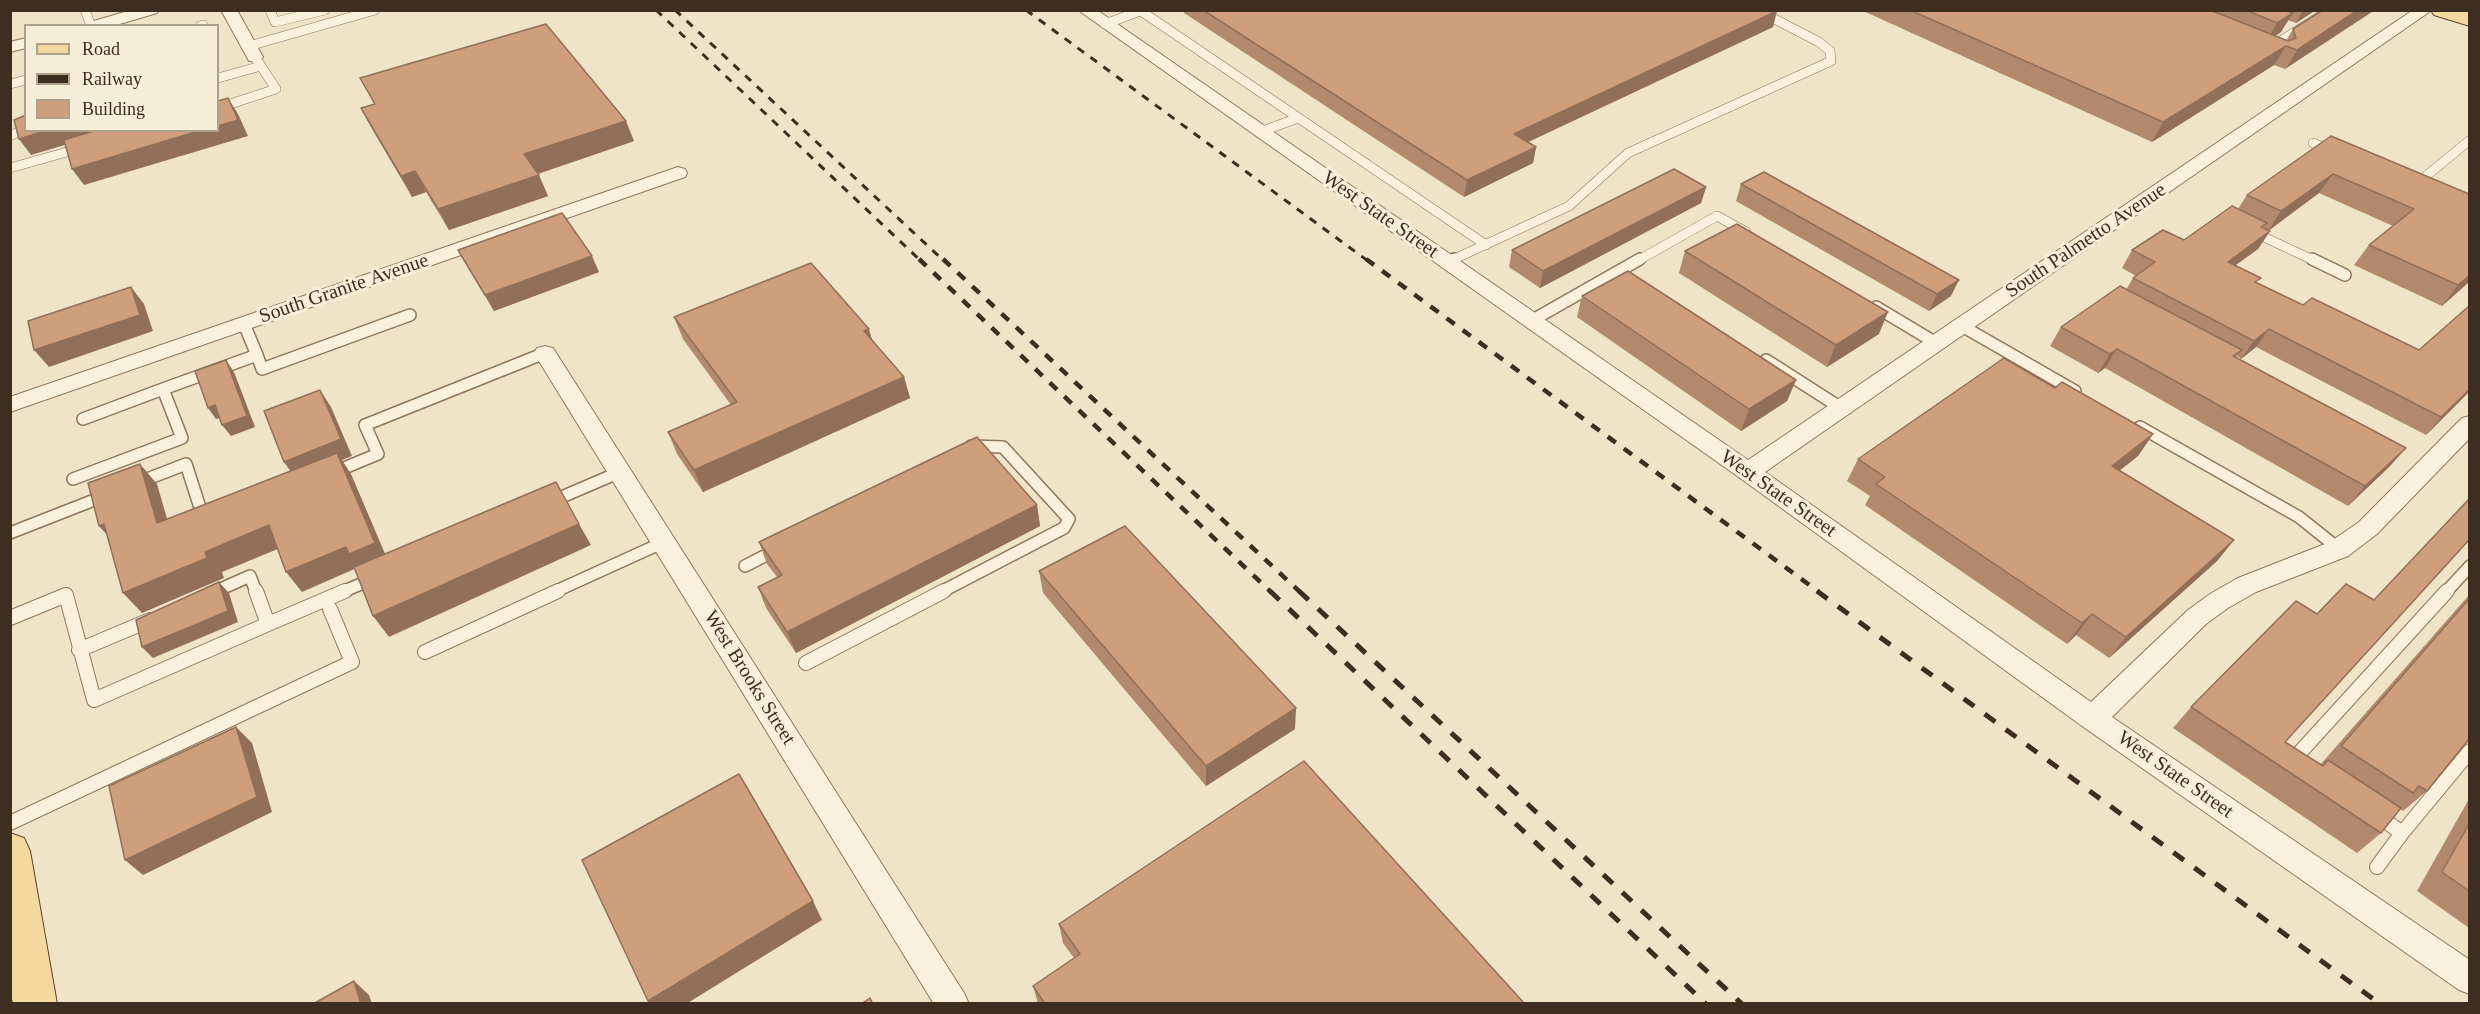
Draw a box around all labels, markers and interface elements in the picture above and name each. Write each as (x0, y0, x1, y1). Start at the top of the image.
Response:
legend (24, 24, 219, 132)
text: Road (82, 39, 120, 59)
text: Railway (82, 69, 142, 89)
text: Building (82, 99, 145, 119)
street label: West State Street (1317, 166, 1443, 264)
street label: South Palmetto Avenue (2001, 178, 2171, 304)
street label: South Granite Avenue (256, 249, 432, 329)
street label: West State Street (1715, 445, 1841, 543)
street label: West Brooks Street (698, 606, 800, 750)
street label: West State Street (2112, 726, 2238, 824)

